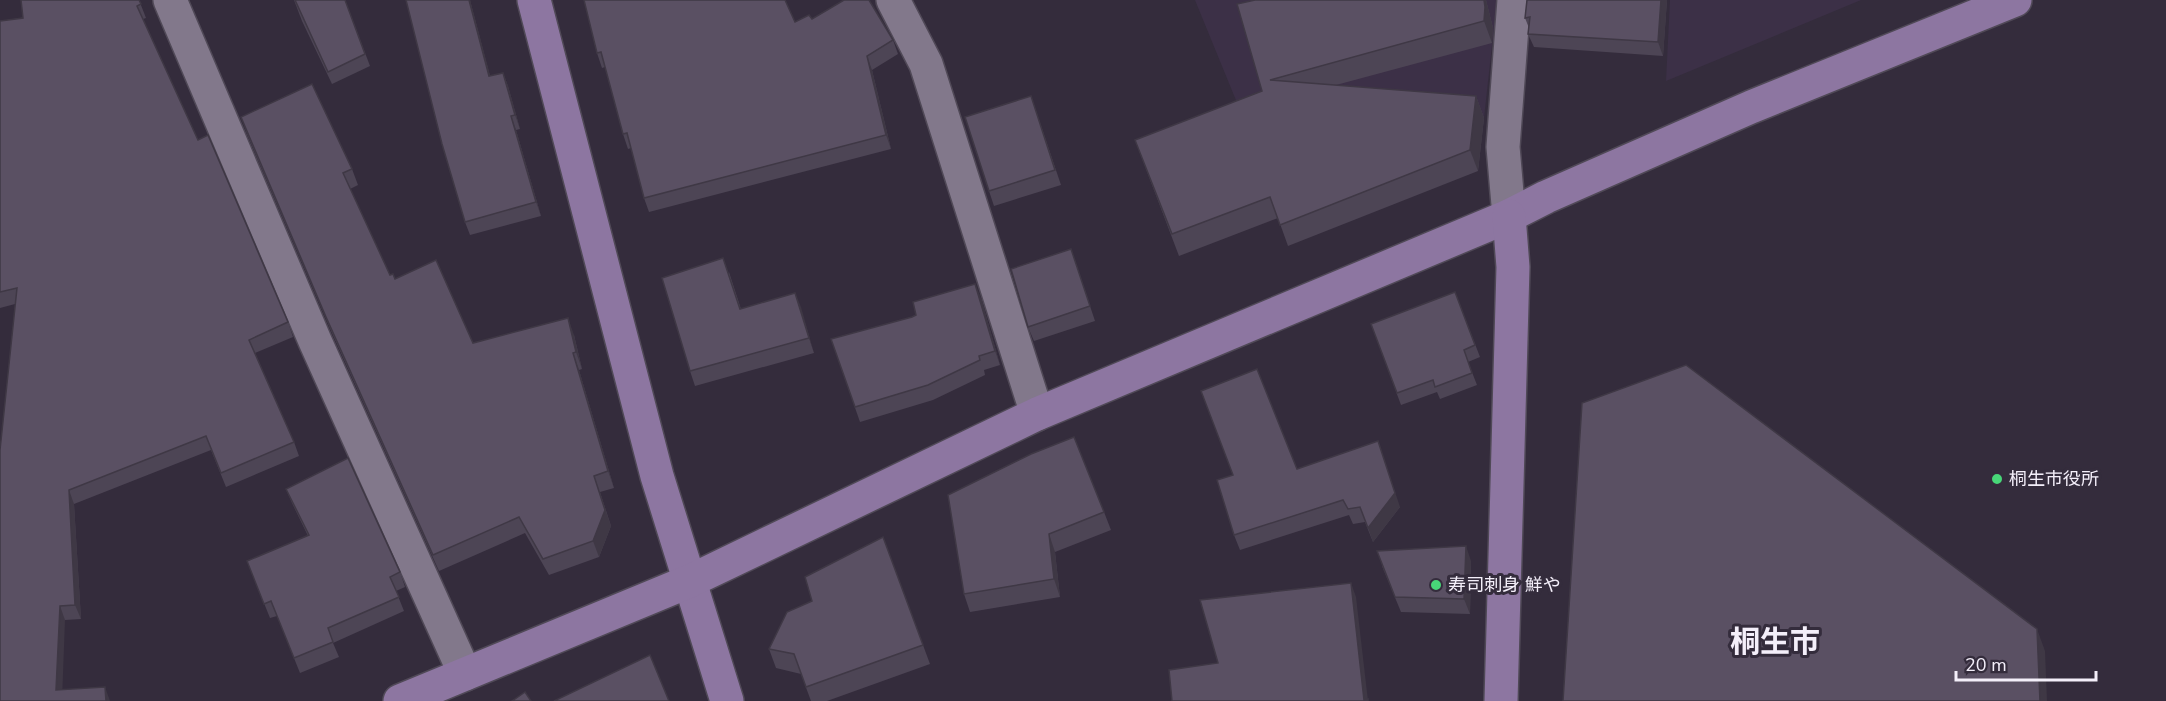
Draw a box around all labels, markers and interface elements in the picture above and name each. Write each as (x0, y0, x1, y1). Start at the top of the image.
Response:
place label: 桐生市役所 (2009, 467, 2099, 491)
marker: 桐生市役所 (1990, 472, 2004, 486)
place label: 寿司刺身 鮮や (1448, 573, 1561, 597)
marker: 寿司刺身 鮮や (1429, 578, 1443, 592)
district label: 桐生市 (1730, 622, 1820, 663)
scale bar (1956, 644, 2096, 682)
text: 20 m (1965, 653, 2007, 677)

